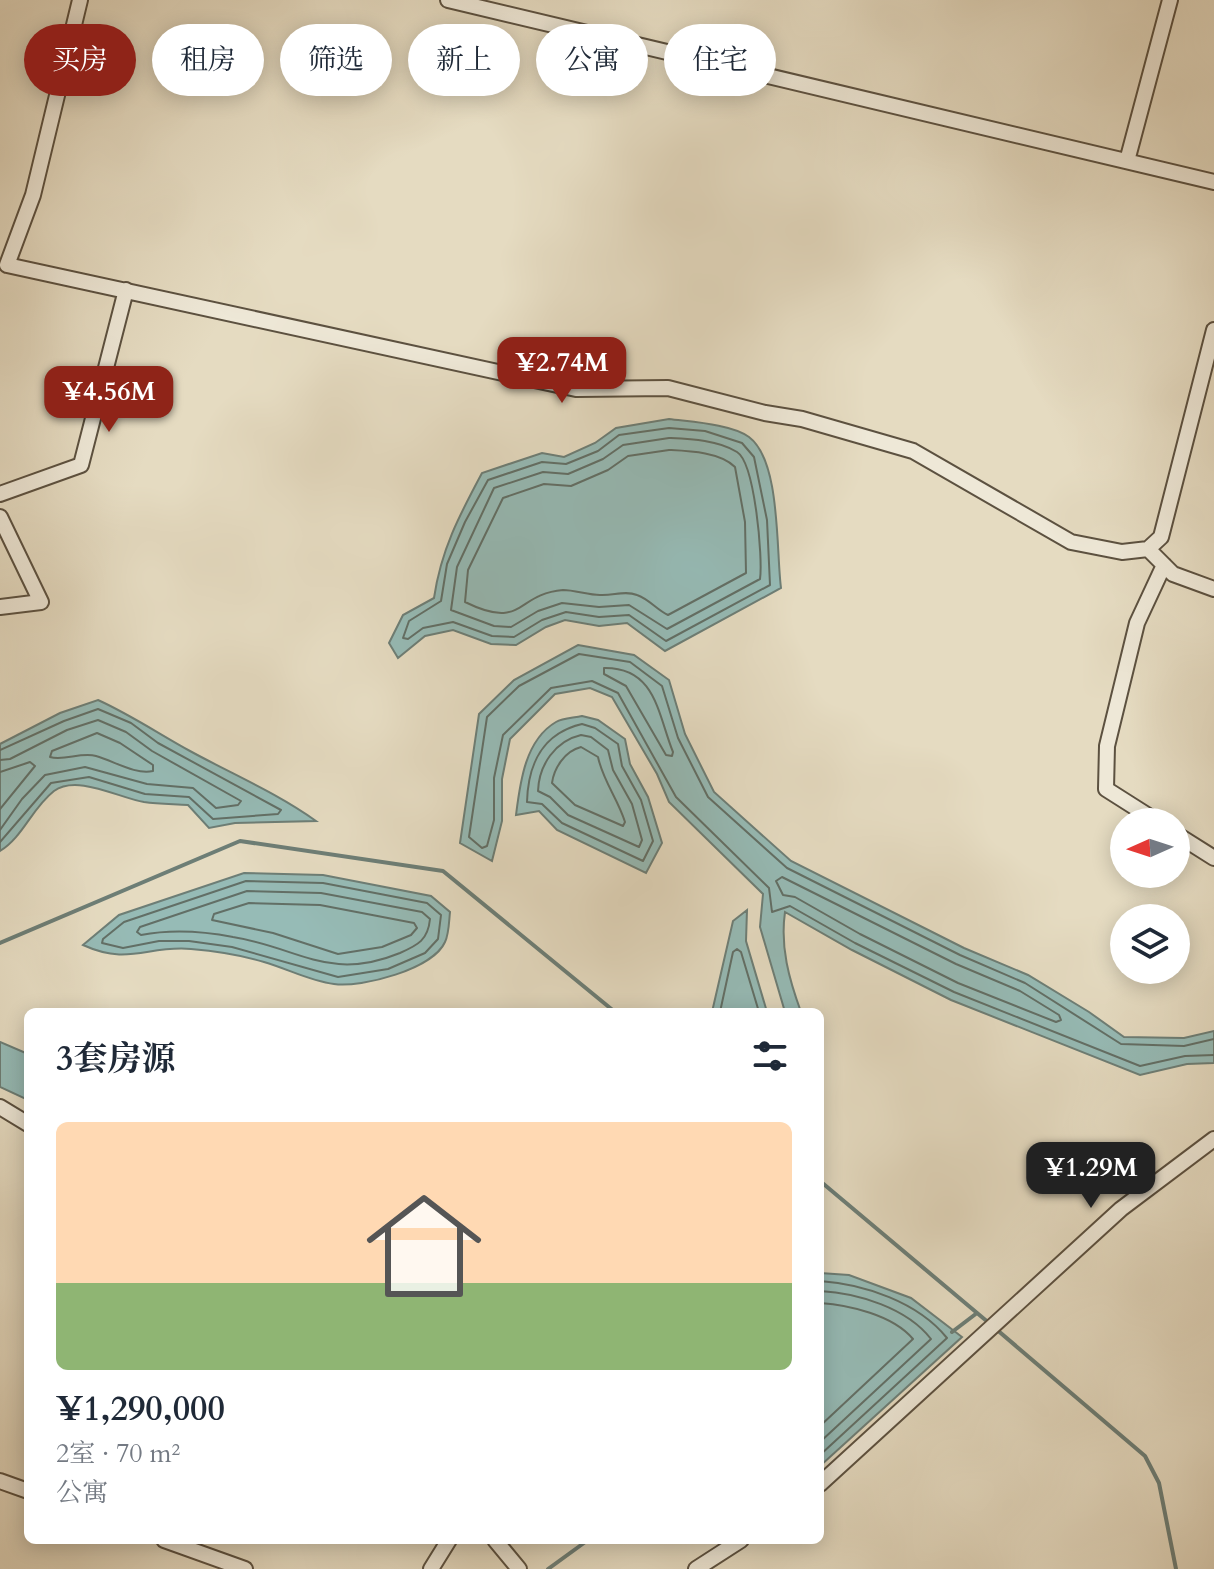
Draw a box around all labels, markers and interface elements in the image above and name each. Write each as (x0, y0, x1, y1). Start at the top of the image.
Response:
chip: 买房 (24, 24, 136, 96)
chip: 租房 (152, 24, 264, 96)
chip: 筛选 (280, 24, 392, 96)
chip: 新上 (408, 24, 520, 96)
chip: 公寓 (536, 24, 648, 96)
chip: 住宅 (664, 24, 776, 96)
pin: ¥2.74M (497, 337, 627, 405)
text: ¥2.74M (515, 345, 609, 380)
pin: ¥4.56M (44, 366, 174, 434)
text: ¥4.56M (62, 374, 156, 409)
north arrow (1110, 808, 1190, 888)
map controls (1110, 808, 1190, 984)
button: layers (1110, 904, 1190, 984)
icon: filters (748, 1034, 792, 1078)
text: 3套房源 (56, 1036, 175, 1082)
pin: ¥1.29M (1026, 1142, 1156, 1210)
text: ¥1.29M (1044, 1150, 1138, 1185)
icon: home (352, 1174, 496, 1318)
text: ¥1,290,000 (56, 1386, 225, 1432)
text: 2室 · 70 m² (56, 1436, 180, 1471)
text: 公寓 (56, 1475, 108, 1510)

